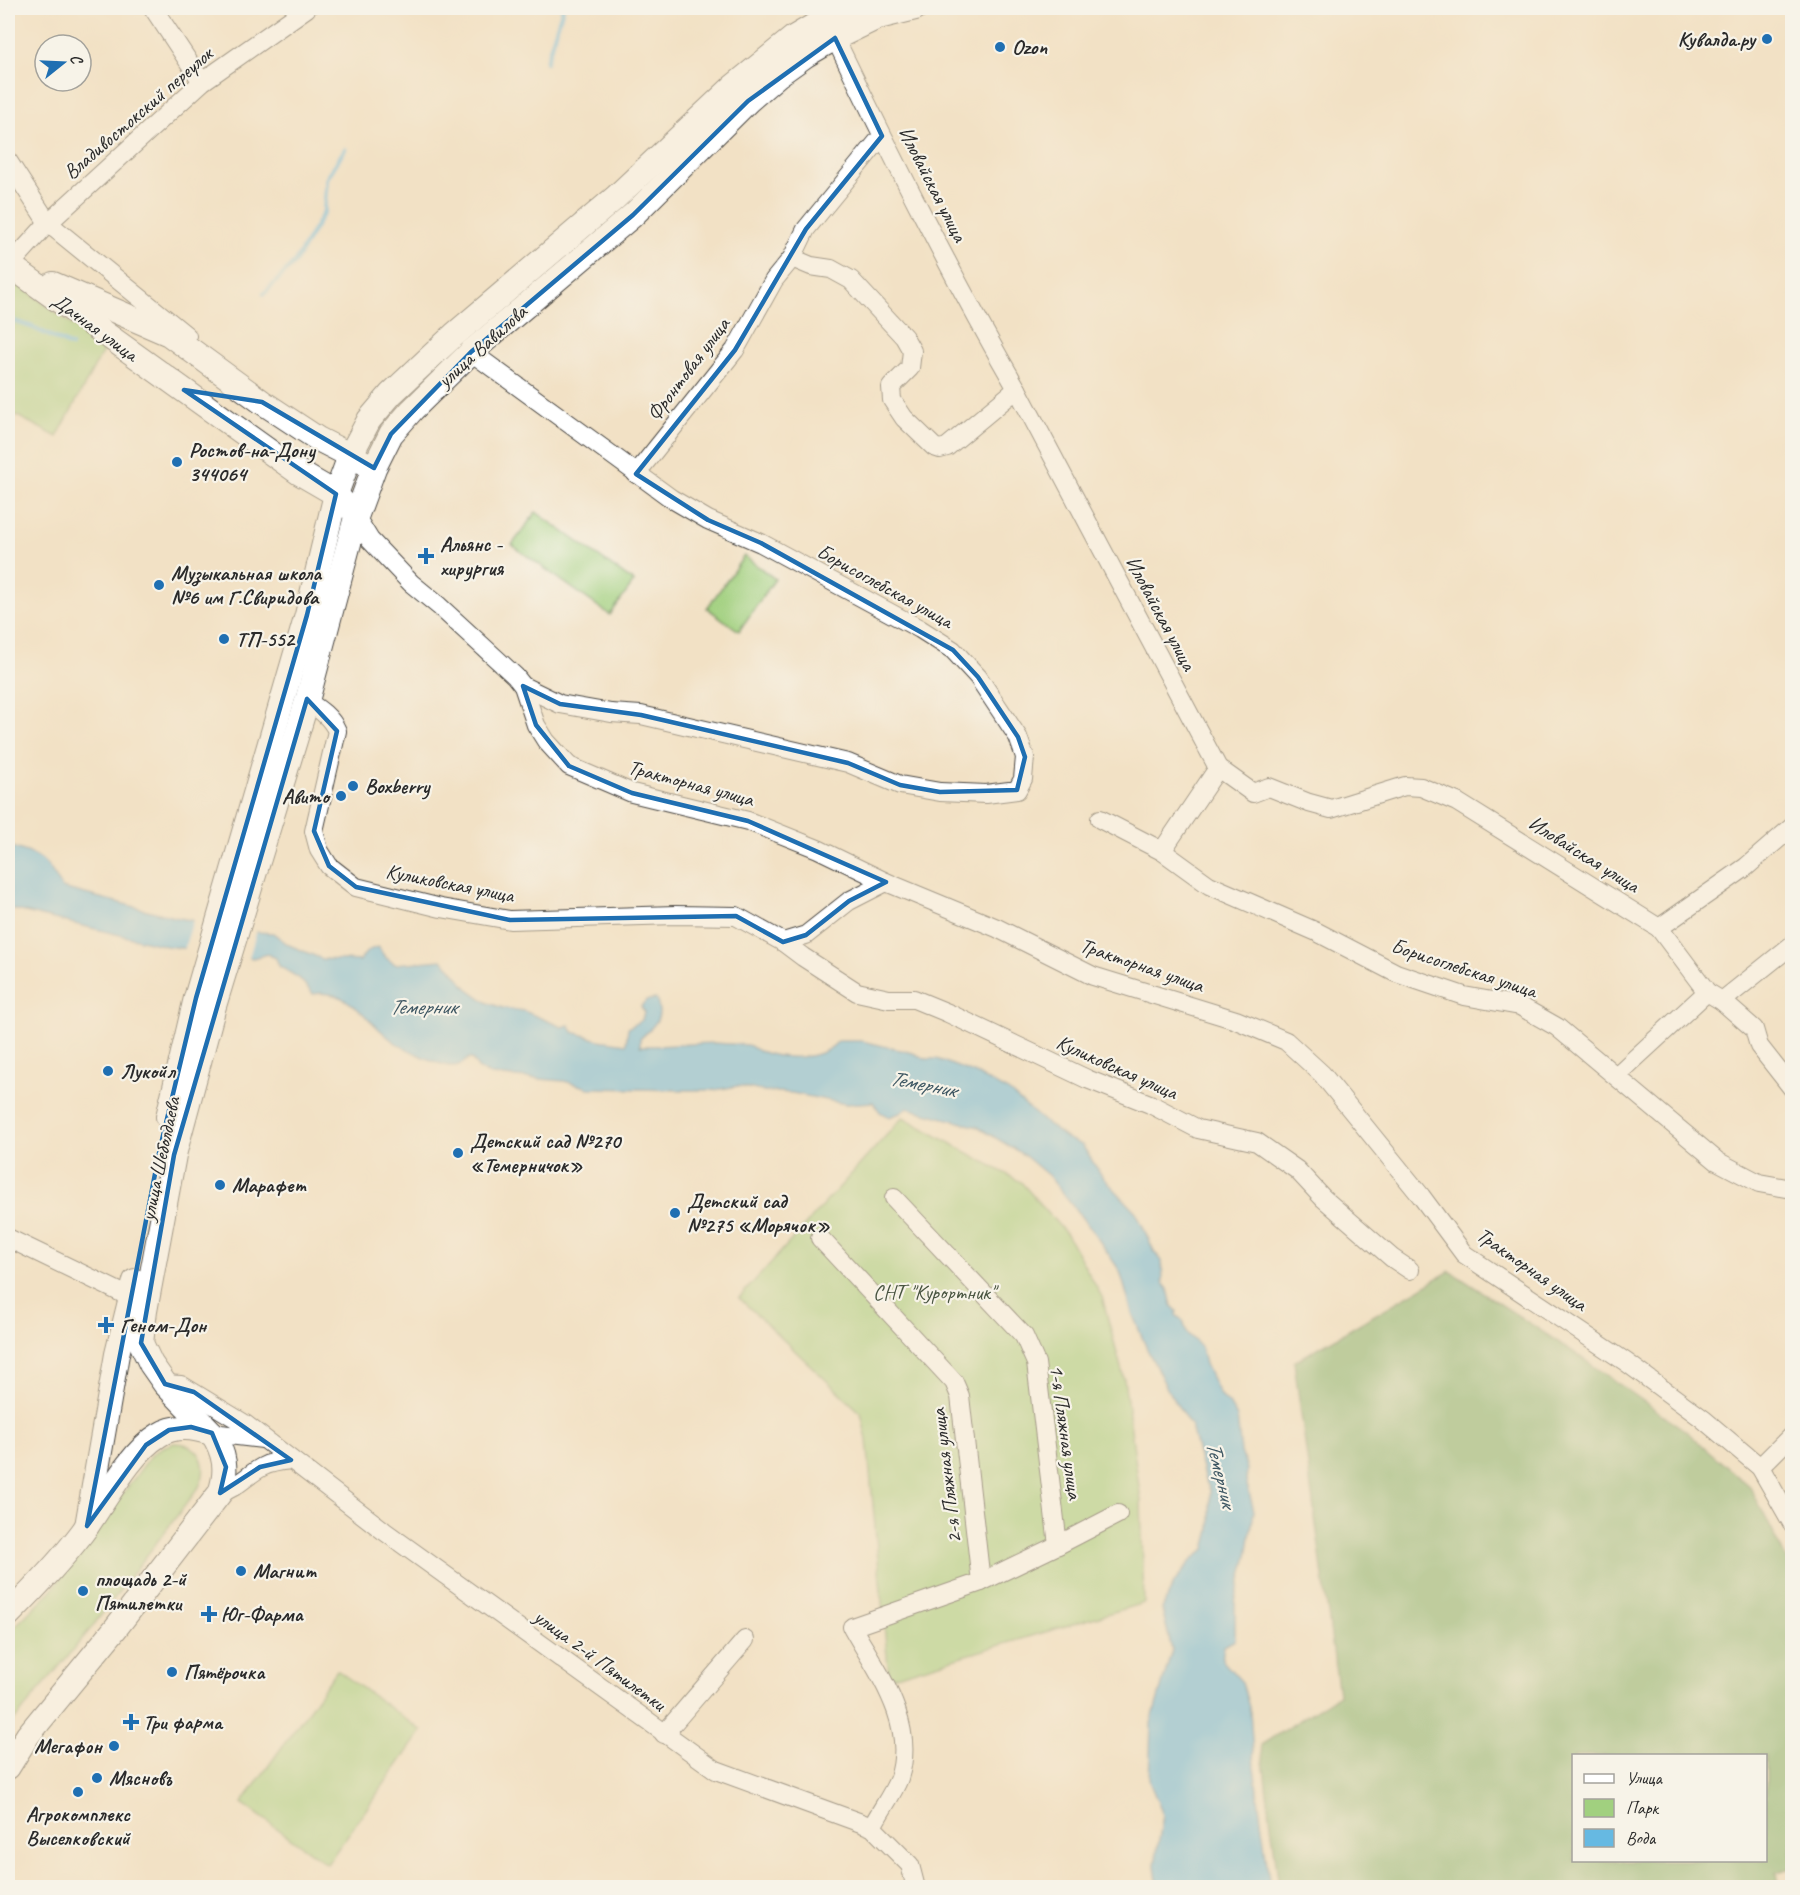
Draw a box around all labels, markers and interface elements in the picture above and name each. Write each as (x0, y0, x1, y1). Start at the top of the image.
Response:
place label: Кувалда.ру (1678, 26, 1757, 52)
marker: Кувалда.ру (1760, 32, 1774, 46)
north arrow (33, 33, 93, 93)
place label: Ozon (1012, 34, 1047, 60)
street label: Владивостокский переулок (58, 40, 220, 185)
marker: Ozon (993, 40, 1007, 54)
text: С (66, 52, 88, 68)
street label: Иловайская улица (893, 122, 974, 247)
street label: Дачная улица (47, 287, 145, 368)
street label: улица Вавилова (430, 298, 534, 394)
street label: Фронтовая улица (641, 311, 736, 426)
place label: Ростов-на-Дону 344064 (189, 437, 317, 487)
marker: Ростов-на-Дону 344064 (170, 455, 184, 469)
place label: Альянс - хирургия (440, 531, 505, 582)
street label: Борисоглебская улица (813, 538, 960, 635)
marker: Альянс - хирургия (417, 547, 435, 565)
street label: Иловайская улица (1120, 551, 1203, 676)
place label: Музыкальная школа №6 им Г.Свиридова (171, 560, 323, 610)
marker: Музыкальная школа №6 им Г.Свиридова (152, 578, 166, 592)
place label: ТП-552 (236, 626, 297, 652)
marker: ТП-552 (217, 632, 231, 646)
street label: Тракторная улица (625, 754, 758, 813)
place label: Boxberry (365, 773, 431, 800)
marker: Boxberry (346, 779, 360, 793)
place label: Авито (282, 783, 332, 809)
marker: Авито (334, 789, 348, 803)
street label: Иловайская улица (1524, 810, 1646, 899)
street label: Куликовская улица (384, 858, 518, 908)
street label: Тракторная улица (1077, 932, 1209, 999)
street label: Борисоглебская улица (1388, 932, 1542, 1004)
water label: Темерник (390, 993, 460, 1021)
street label: Куликовская улица (1052, 1029, 1183, 1106)
place label: Лукойл (120, 1058, 177, 1084)
marker: Лукойл (101, 1064, 115, 1078)
water label: Темерник (887, 1064, 962, 1105)
street label: улица Шеболдаева (134, 1093, 186, 1225)
place label: Детский сад №270 «Темерничок» (470, 1128, 623, 1178)
marker: Детский сад №270 «Темерничок» (451, 1146, 465, 1160)
place label: Марафет (232, 1172, 308, 1198)
marker: Марафет (213, 1178, 227, 1192)
place label: Детский сад №275 «Морячок» (687, 1188, 830, 1238)
marker: Детский сад №275 «Морячок» (668, 1206, 682, 1220)
street label: Тракторная улица (1472, 1221, 1594, 1318)
park label: СНТ "Курортник" (873, 1279, 999, 1305)
place label: Геном-Дон (120, 1312, 208, 1338)
marker: Геном-Дон (97, 1316, 115, 1334)
street label: 1-я Пляжная улица (1044, 1363, 1089, 1503)
street label: 2-я Пляжная улица (925, 1405, 967, 1545)
water label: Темерник (1199, 1438, 1244, 1514)
place label: Магнит (253, 1558, 318, 1584)
marker: Магнит (234, 1564, 248, 1578)
place label: площадь 2-й Пятилетки (95, 1566, 188, 1616)
marker: площадь 2-й Пятилетки (76, 1584, 90, 1598)
place label: Юг-Фарма (221, 1601, 305, 1627)
street label: улица 2-й Пятилетки (527, 1602, 672, 1717)
marker: Юг-Фарма (202, 1607, 216, 1621)
place label: Пятёрочка (184, 1659, 266, 1685)
marker: Пятёрочка (165, 1665, 179, 1679)
place label: Три фарма (143, 1709, 224, 1735)
marker: Три фарма (124, 1715, 138, 1729)
place label: Мегафон (34, 1733, 103, 1759)
marker: Мегафон (107, 1739, 121, 1753)
legend (1572, 1754, 1767, 1862)
place label: Мясновъ (109, 1765, 174, 1791)
text: Улица (1626, 1767, 1663, 1789)
marker: Мясновъ (90, 1771, 104, 1785)
marker: Агрокомплекс Выселковский (71, 1785, 85, 1799)
text: Парк (1626, 1797, 1660, 1819)
place label: Агрокомплекс Выселковский (26, 1801, 132, 1851)
text: Вода (1626, 1827, 1657, 1849)

